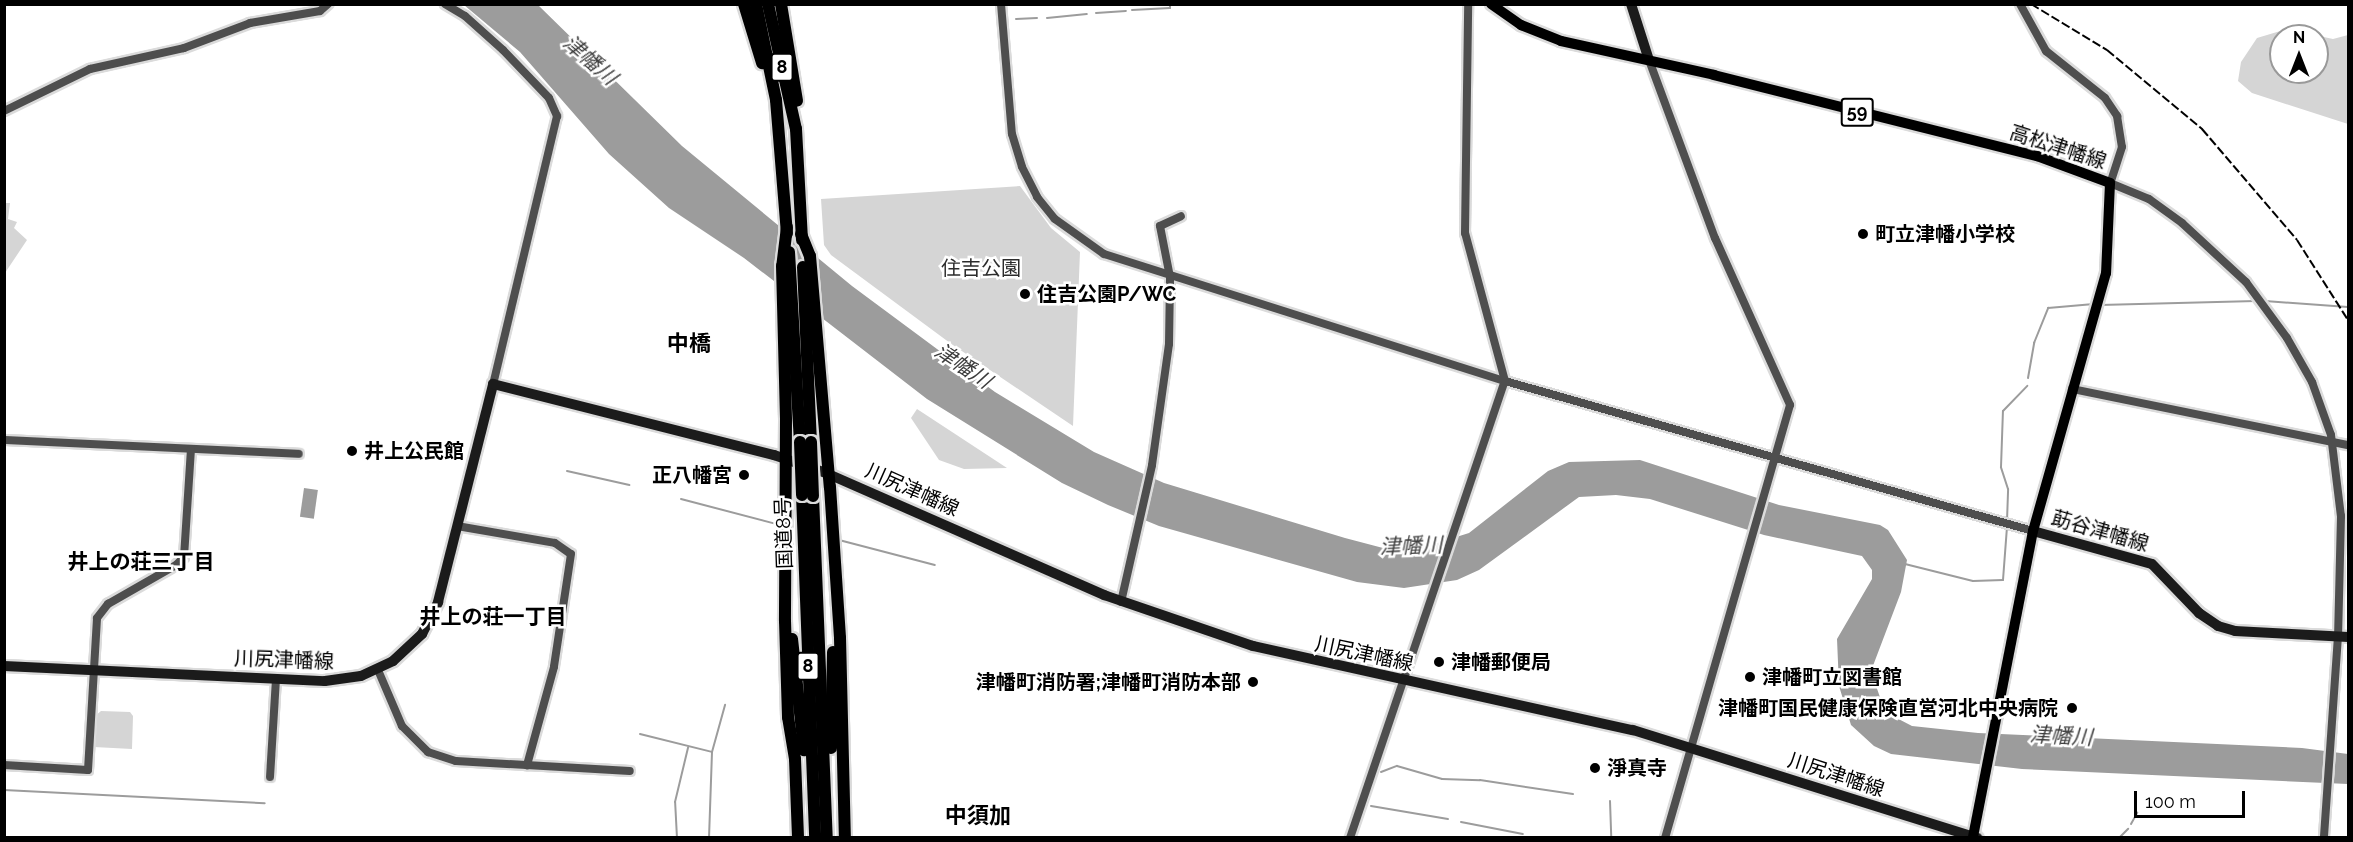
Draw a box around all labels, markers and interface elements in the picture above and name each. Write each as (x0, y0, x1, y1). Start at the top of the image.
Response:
north arrow (2269, 24, 2329, 84)
text: N (2293, 28, 2305, 47)
water label: 津幡川 (558, 30, 622, 90)
road number: 8 (770, 52, 794, 82)
road number: 59 (1840, 97, 1874, 127)
street label: 高松津幡線 (2007, 120, 2109, 174)
place label: 町立津幡小学校 (1875, 222, 2015, 246)
marker: 町立津幡小学校 (1856, 227, 1870, 241)
park label: 住吉公園 (941, 256, 1021, 280)
place label: 住吉公園P/WC (1037, 282, 1176, 306)
marker: 住吉公園P/WC (1018, 287, 1032, 301)
district label: 中橋 (667, 331, 711, 357)
water label: 津幡川 (930, 338, 996, 394)
place label: 井上公民館 (364, 439, 464, 463)
marker: 井上公民館 (345, 444, 359, 458)
street label: 川尻津幡線 (861, 459, 963, 521)
place label: 正八幡宮 (652, 463, 732, 487)
marker: 正八幡宮 (737, 468, 751, 482)
street label: 国道8号 (771, 497, 797, 569)
street label: 莇谷津幡線 (2049, 506, 2151, 556)
water label: 津幡川 (1379, 532, 1443, 560)
district label: 井上の荘三丁目 (68, 549, 214, 575)
district label: 井上の荘一丁目 (420, 604, 566, 630)
street label: 川尻津幡線 (1313, 632, 1415, 676)
street label: 川尻津幡線 (234, 646, 334, 674)
place label: 津幡郵便局 (1451, 650, 1551, 674)
road number: 8 (796, 651, 820, 681)
marker: 津幡郵便局 (1432, 655, 1446, 669)
place label: 津幡町立図書館 (1762, 665, 1902, 689)
place label: 津幡町消防署;津幡町消防本部 (976, 670, 1241, 694)
marker: 津幡町立図書館 (1743, 670, 1757, 684)
marker: 津幡町消防署;津幡町消防本部 (1246, 675, 1260, 689)
place label: 津幡町国民健康保険直営河北中央病院 (1718, 696, 2058, 720)
marker: 津幡町国民健康保険直営河北中央病院 (2063, 699, 2081, 717)
water label: 津幡川 (2029, 722, 2093, 750)
street label: 川尻津幡線 (1785, 748, 1887, 802)
place label: 淨真寺 (1607, 756, 1667, 780)
marker: 淨真寺 (1588, 761, 1602, 775)
scale bar (2137, 779, 2248, 817)
text: 100 m (2145, 791, 2196, 812)
district label: 中須加 (945, 803, 1011, 829)

